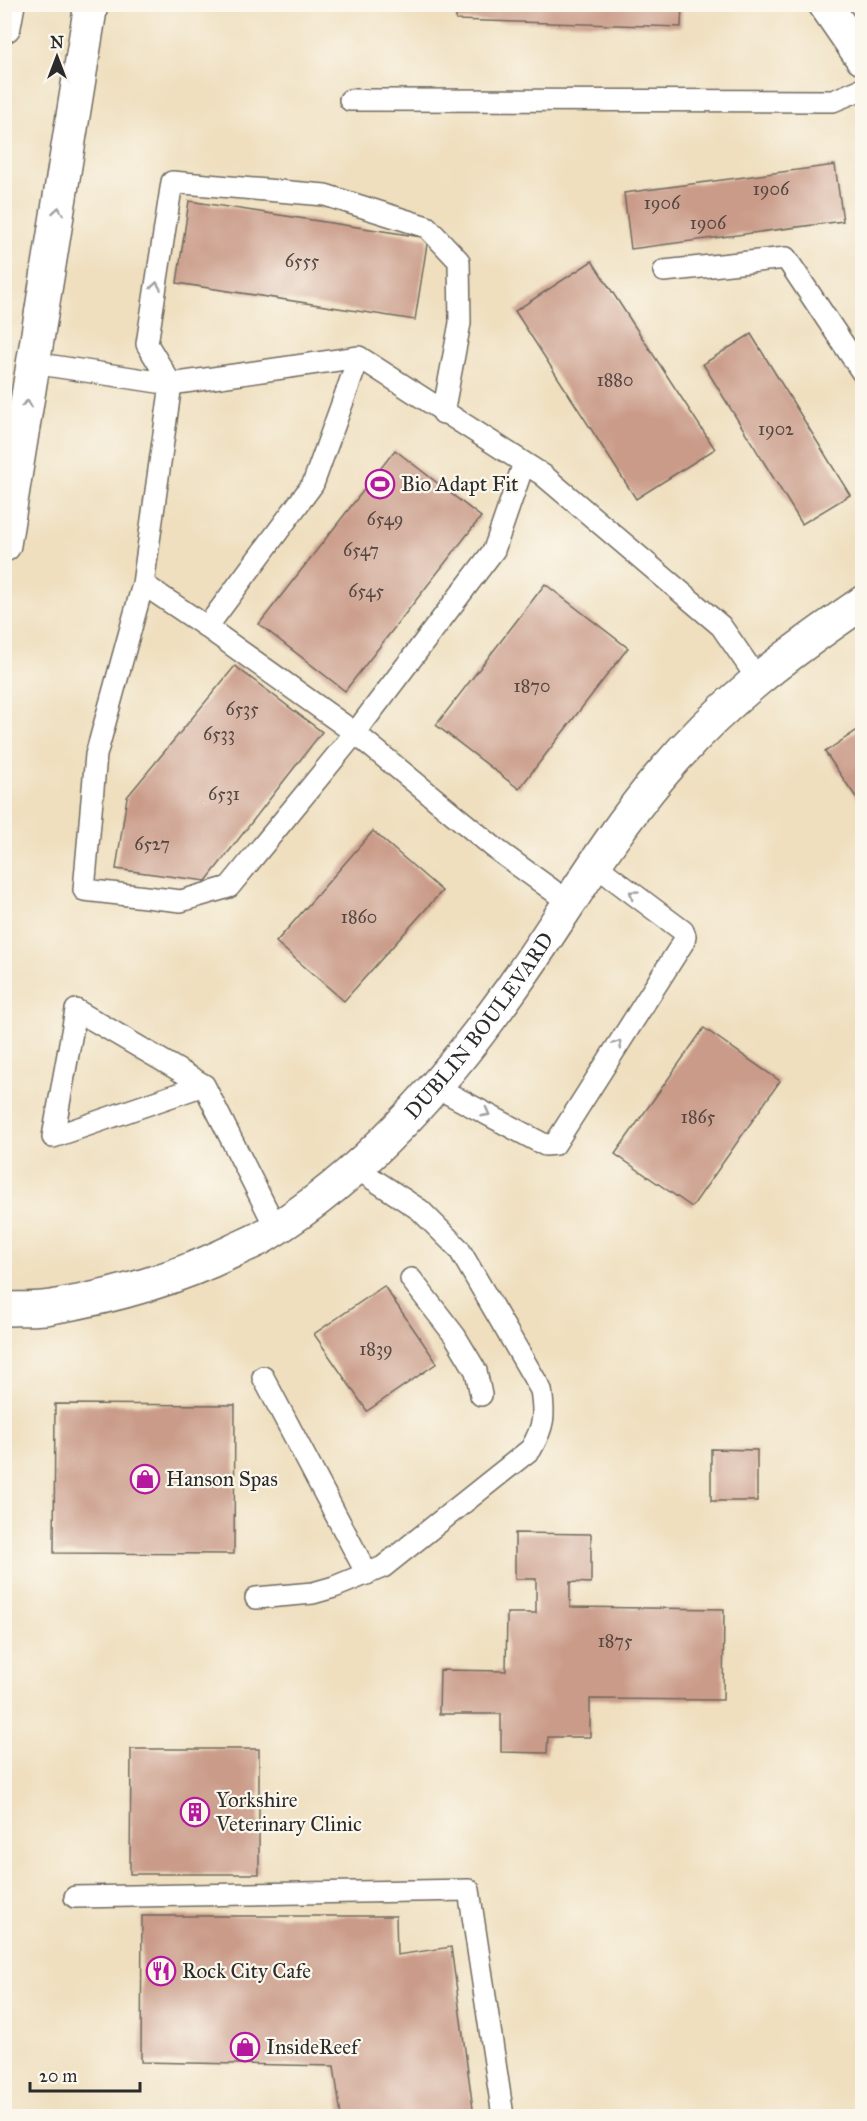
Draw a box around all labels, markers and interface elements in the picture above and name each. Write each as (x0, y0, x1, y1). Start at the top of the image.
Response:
north arrow (27, 27, 87, 87)
text: N (50, 33, 64, 52)
house number: 1906 (753, 178, 790, 200)
house number: 1906 (644, 192, 681, 214)
one-way arrow (51, 207, 63, 216)
house number: 1906 (690, 212, 727, 234)
house number: 6555 (285, 250, 320, 272)
one-way arrow (149, 282, 161, 291)
house number: 1880 (597, 369, 633, 391)
one-way arrow (20, 399, 33, 409)
house number: 1902 (758, 418, 794, 440)
sports icon: Bio Adapt Fit (364, 468, 396, 500)
place label: Bio Adapt Fit (401, 471, 519, 497)
house number: 6549 (367, 508, 403, 530)
house number: 6547 (343, 539, 379, 561)
house number: 6545 (348, 580, 384, 602)
house number: 1870 (514, 675, 550, 697)
house number: 6535 (225, 698, 259, 720)
house number: 6533 (203, 723, 235, 745)
house number: 6531 (208, 783, 240, 805)
house number: 6527 (134, 833, 170, 855)
one-way arrow (629, 890, 640, 901)
house number: 1860 (341, 906, 377, 928)
street label: DUBLIN BOULEVARD (399, 927, 559, 1125)
one-way arrow (611, 1040, 623, 1050)
one-way arrow (480, 1106, 491, 1117)
house number: 1865 (681, 1106, 716, 1128)
house number: 1839 (359, 1338, 393, 1360)
shop icon: Hanson Spas (129, 1463, 161, 1495)
place label: Hanson Spas (166, 1466, 278, 1492)
house number: 1875 (598, 1630, 633, 1652)
place label: Yorkshire Veterinary Clinic (215, 1787, 362, 1837)
building icon: Yorkshire Veterinary Clinic (179, 1796, 211, 1828)
restaurant icon: Rock City Cafe (145, 1955, 177, 1987)
place label: Rock City Cafe (182, 1958, 311, 1984)
shop icon: InsideReef (229, 2031, 261, 2063)
place label: InsideReef (266, 2034, 361, 2060)
scale bar (30, 2055, 140, 2093)
text: 20 m (39, 2065, 77, 2087)

